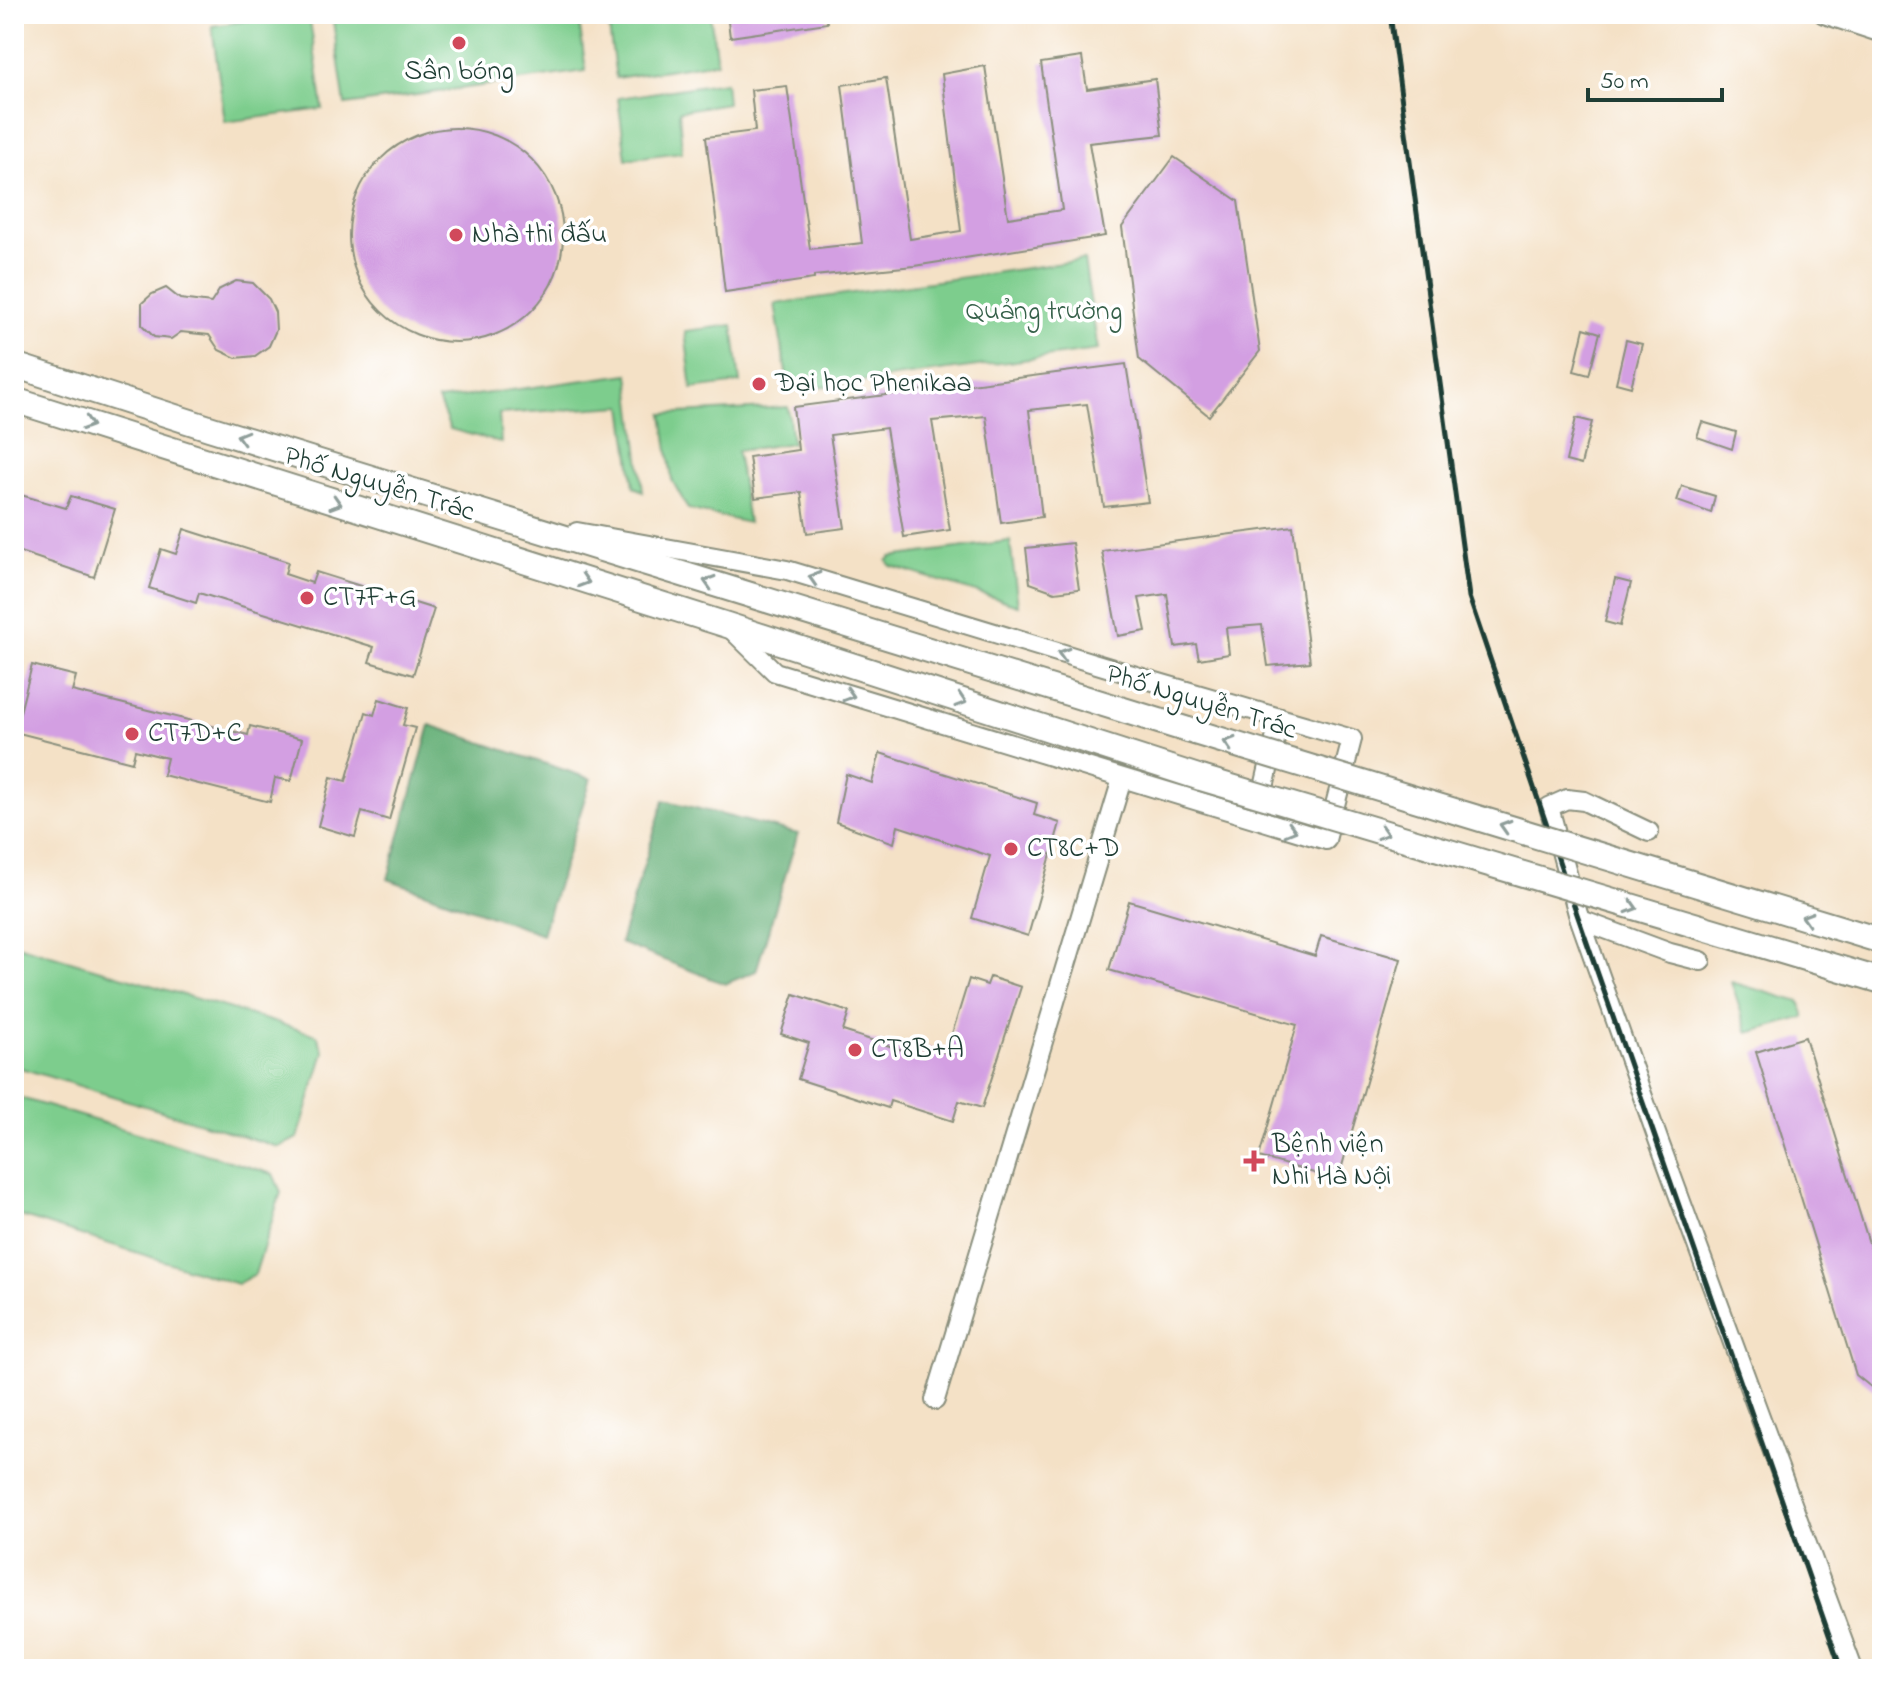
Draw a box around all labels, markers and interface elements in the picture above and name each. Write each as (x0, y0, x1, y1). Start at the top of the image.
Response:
marker: Sân bóng (450, 34, 468, 52)
place label: Sân bóng (404, 52, 514, 93)
scale bar (1588, 52, 1722, 102)
text: 50 m (1600, 65, 1649, 100)
place label: Nhà thi đấu (472, 215, 607, 256)
marker: Nhà thi đấu (447, 226, 465, 244)
park label: Quảng trường (966, 292, 1122, 333)
place label: Đại học Phenikaa (774, 364, 972, 405)
marker: Đại học Phenikaa (750, 375, 768, 393)
one-way arrow (81, 415, 95, 431)
one-way arrow (235, 430, 249, 447)
street label: Phố Nguyễn Trác (278, 436, 480, 534)
one-way arrow (329, 494, 342, 510)
one-way arrow (807, 571, 821, 587)
one-way arrow (577, 572, 590, 588)
one-way arrow (703, 575, 716, 591)
place label: CT7F+G (323, 578, 417, 619)
marker: CT7F+G (298, 589, 316, 607)
one-way arrow (1056, 647, 1070, 663)
street label: Phố Nguyễn Trác (1100, 654, 1302, 752)
one-way arrow (842, 686, 855, 702)
one-way arrow (953, 691, 967, 707)
place label: CT7D+C (148, 714, 242, 755)
marker: CT7D+C (123, 725, 141, 743)
one-way arrow (1223, 736, 1237, 752)
one-way arrow (1499, 819, 1512, 835)
one-way arrow (1284, 821, 1298, 837)
one-way arrow (1376, 824, 1389, 840)
place label: CT8C+D (1027, 829, 1120, 870)
marker: CT8C+D (1002, 840, 1020, 858)
one-way arrow (1625, 898, 1639, 914)
one-way arrow (1801, 911, 1815, 927)
place label: CT8B+A (871, 1030, 964, 1071)
marker: CT8B+A (846, 1041, 864, 1059)
place label: Bệnh viện Nhi Hà Nội (1271, 1125, 1391, 1198)
marker: Bệnh viện Nhi Hà Nội (1243, 1150, 1265, 1172)

